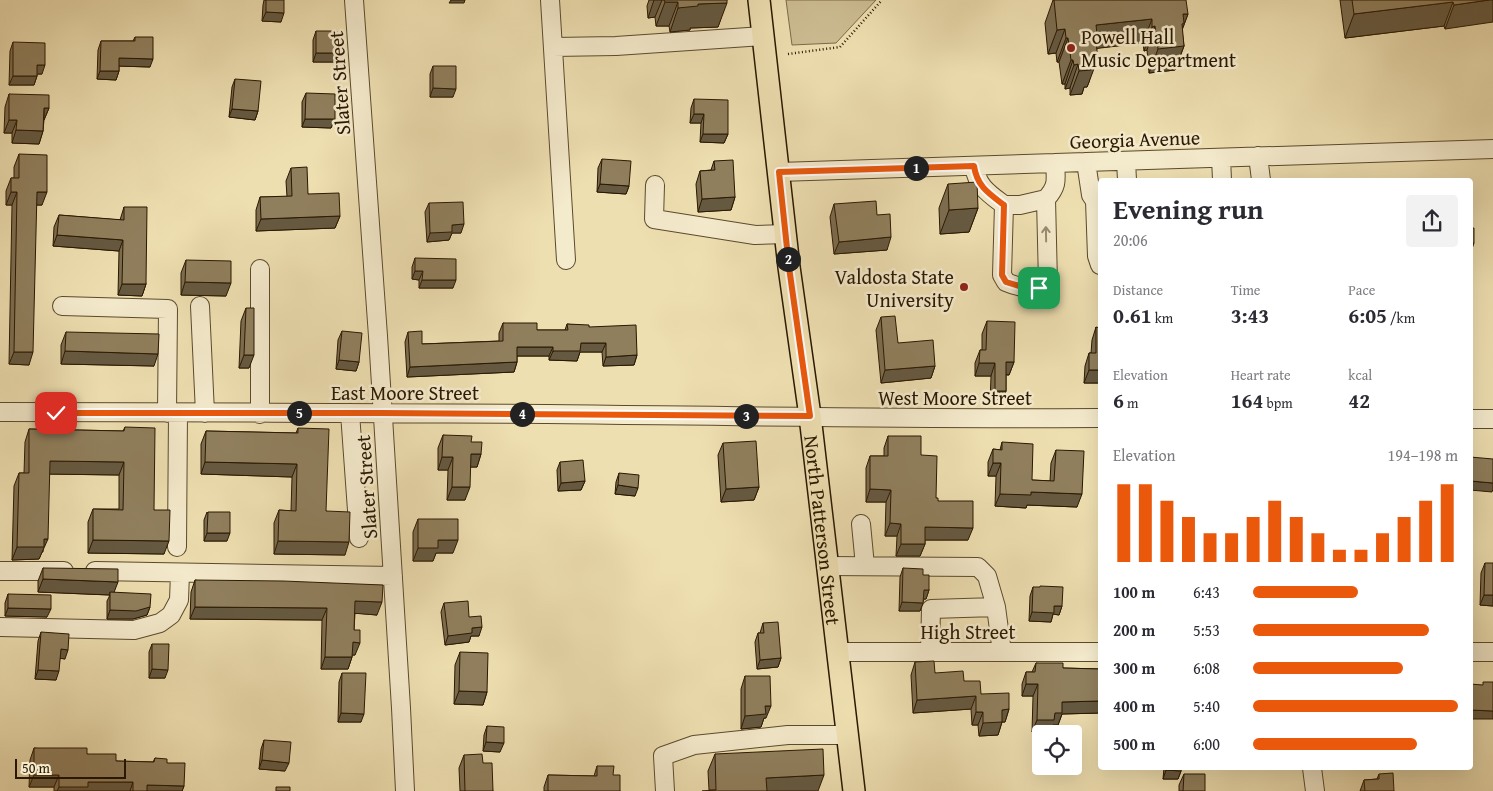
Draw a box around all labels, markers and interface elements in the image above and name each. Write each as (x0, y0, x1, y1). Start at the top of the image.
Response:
place label: Powell Hall Music Department (1081, 22, 1236, 74)
street label: Slater Street (321, 30, 357, 136)
marker: Powell Hall Music Department (1065, 42, 1077, 54)
street label: Georgia Avenue (1069, 122, 1201, 156)
pin: 1 (904, 156, 928, 180)
text: 1 (913, 158, 920, 178)
text: Evening run (1113, 188, 1264, 229)
button: share (1406, 195, 1458, 247)
one-way arrow (1042, 226, 1051, 242)
text: 20:06 (1113, 228, 1148, 252)
pin: 2 (776, 246, 800, 272)
text: 2 (785, 249, 792, 269)
place label: Valdosta State University (835, 262, 954, 314)
pin (1018, 267, 1060, 309)
icon: arrive (1025, 274, 1053, 302)
text: Distance (1113, 280, 1163, 300)
text: Time (1231, 280, 1260, 300)
text: Pace (1348, 280, 1375, 300)
marker: Valdosta State University (958, 281, 970, 293)
text: 0.61 (1113, 300, 1152, 331)
text: 3:43 (1231, 300, 1269, 331)
text: 6:05 (1348, 300, 1387, 331)
text: km (1152, 308, 1173, 328)
text: /km (1387, 308, 1415, 328)
text: Elevation (1113, 365, 1168, 385)
text: Heart rate (1231, 365, 1291, 385)
text: kcal (1348, 365, 1372, 385)
street label: East Moore Street (331, 378, 479, 407)
street label: West Moore Street (878, 383, 1032, 412)
text: 6 (1113, 385, 1124, 416)
text: 164 (1231, 385, 1263, 416)
text: 42 (1348, 385, 1370, 416)
pin (35, 392, 77, 434)
text: m (1124, 393, 1138, 413)
text: bpm (1263, 393, 1293, 413)
icon: check (42, 399, 70, 427)
pin: 5 (286, 400, 312, 426)
pin: 4 (510, 402, 534, 426)
text: 5 (296, 403, 303, 423)
text: 4 (519, 404, 526, 424)
pin: 3 (734, 404, 758, 428)
text: 3 (743, 406, 750, 426)
street label: Slater Street (348, 434, 384, 540)
street label: North Patterson Street (798, 434, 849, 626)
text: Elevation (1113, 443, 1176, 467)
text: 194–198 m (1388, 443, 1458, 467)
text: 100 m (1113, 580, 1155, 604)
text: 6:43 (1193, 580, 1220, 604)
street label: High Street (920, 617, 1016, 646)
text: 200 m (1113, 618, 1155, 642)
text: 5:53 (1193, 618, 1220, 642)
text: 300 m (1113, 656, 1155, 680)
text: 6:08 (1193, 656, 1220, 680)
text: 400 m (1113, 694, 1155, 718)
text: 5:40 (1193, 694, 1220, 718)
map controls (1032, 725, 1082, 775)
button: locate (1032, 725, 1082, 775)
text: 500 m (1113, 732, 1155, 756)
text: 6:00 (1193, 732, 1220, 756)
scale bar (15, 756, 126, 779)
text: 50 m (22, 758, 50, 778)

